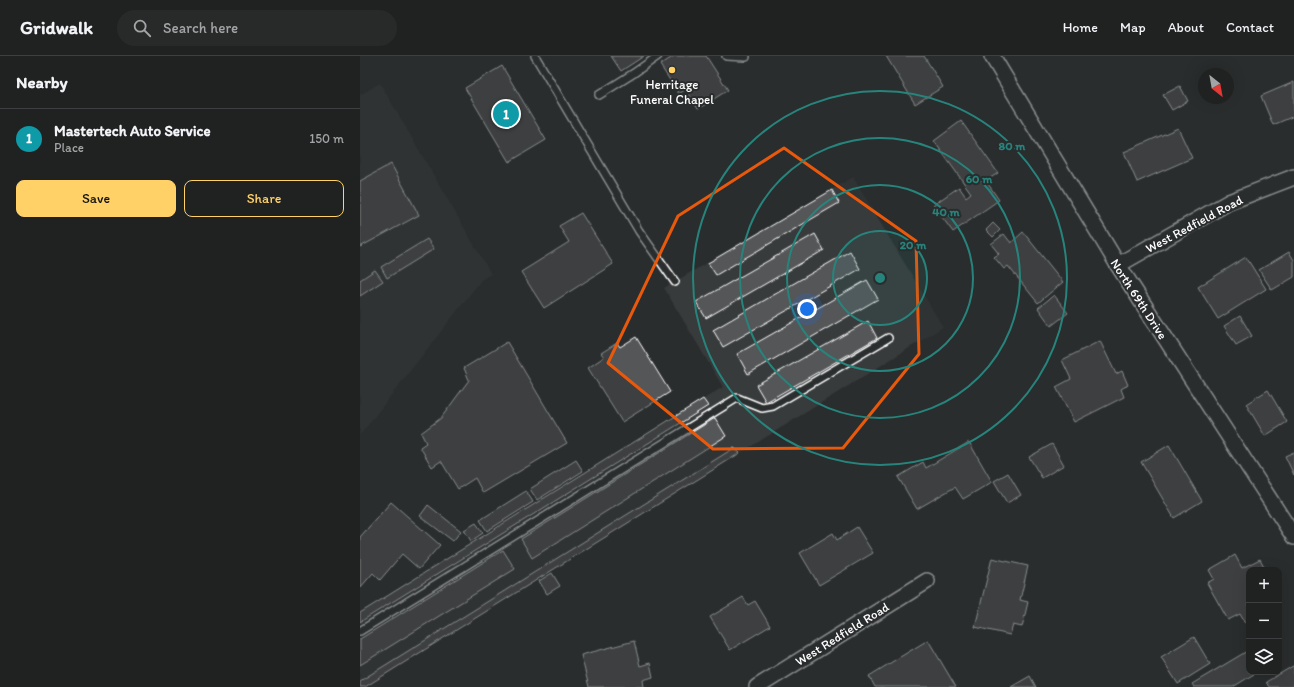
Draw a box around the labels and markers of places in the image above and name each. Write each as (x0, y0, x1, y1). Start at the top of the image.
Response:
marker: Herritage Funeral Chapel (667, 65, 677, 75)
place label: Herritage Funeral Chapel (630, 77, 714, 107)
pin: 1 (493, 99, 519, 129)
centre of rings (873, 271, 887, 285)

